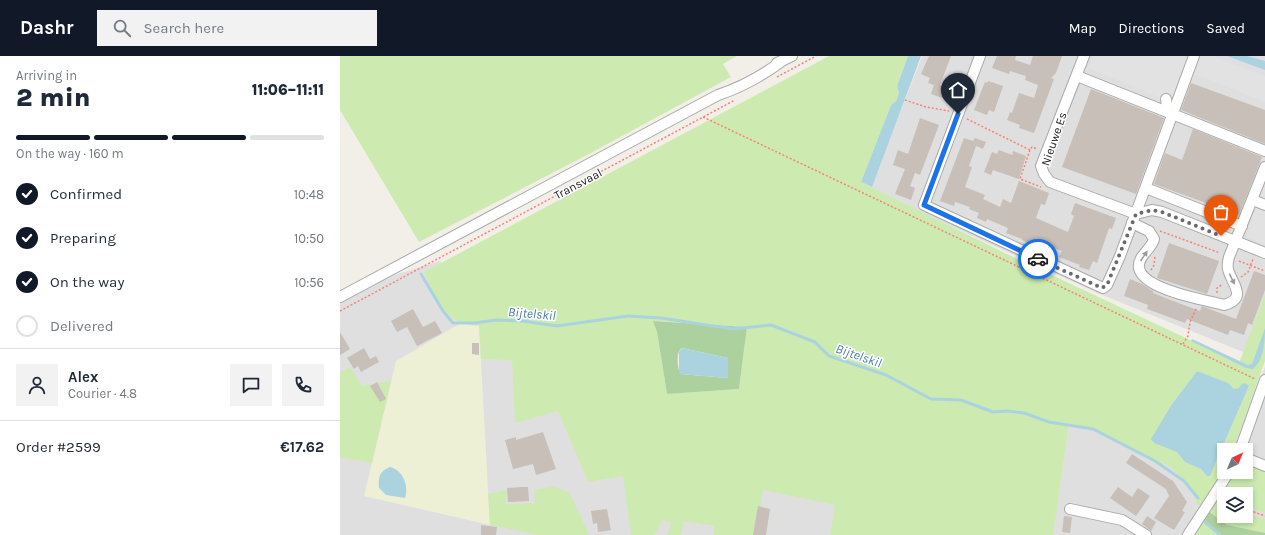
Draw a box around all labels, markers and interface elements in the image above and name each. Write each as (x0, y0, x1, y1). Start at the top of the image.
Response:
search box (97, 10, 377, 46)
text: Dashr (20, 17, 73, 39)
icon: search (111, 17, 133, 39)
text: Search here (143, 19, 224, 37)
text: Map (1069, 20, 1097, 37)
text: Directions (1119, 20, 1184, 37)
text: Saved (1206, 20, 1245, 37)
text: Arriving in (16, 68, 77, 83)
pin (941, 73, 975, 114)
icon: home (947, 79, 969, 101)
text: 11:06–11:11 (252, 81, 324, 99)
text: 2 min (16, 82, 91, 113)
street label: Nieuwe Es (1038, 110, 1070, 168)
text: On the way · 160 m (16, 146, 124, 161)
street label: Transvaal (552, 166, 604, 202)
icon: check (16, 183, 38, 205)
text: Confirmed (50, 185, 122, 203)
text: 10:48 (294, 187, 324, 202)
pin (1204, 195, 1238, 236)
icon: bag (1210, 201, 1232, 223)
icon: check (16, 227, 38, 249)
text: Preparing (50, 229, 116, 247)
text: 10:50 (294, 231, 324, 246)
courier (1018, 239, 1058, 279)
icon: car (1027, 248, 1049, 270)
one-way arrow (1140, 251, 1148, 261)
icon: check (16, 271, 38, 293)
text: On the way (50, 273, 124, 291)
one-way arrow (1229, 273, 1235, 284)
text: 10:56 (294, 275, 324, 290)
water label: Bijtelskil (508, 304, 556, 323)
text: Delivered (50, 317, 114, 335)
water label: Bijtelskil (834, 341, 884, 370)
button: person (16, 364, 58, 406)
button: chat (230, 364, 272, 406)
button: phone (282, 364, 324, 406)
text: Alex (68, 368, 98, 386)
text: Courier · 4.8 (68, 386, 137, 401)
text: Order #2599 (16, 438, 101, 456)
text: €17.62 (280, 438, 324, 456)
north arrow (1217, 443, 1253, 479)
map controls (1217, 443, 1253, 523)
button: layers (1217, 487, 1253, 523)

